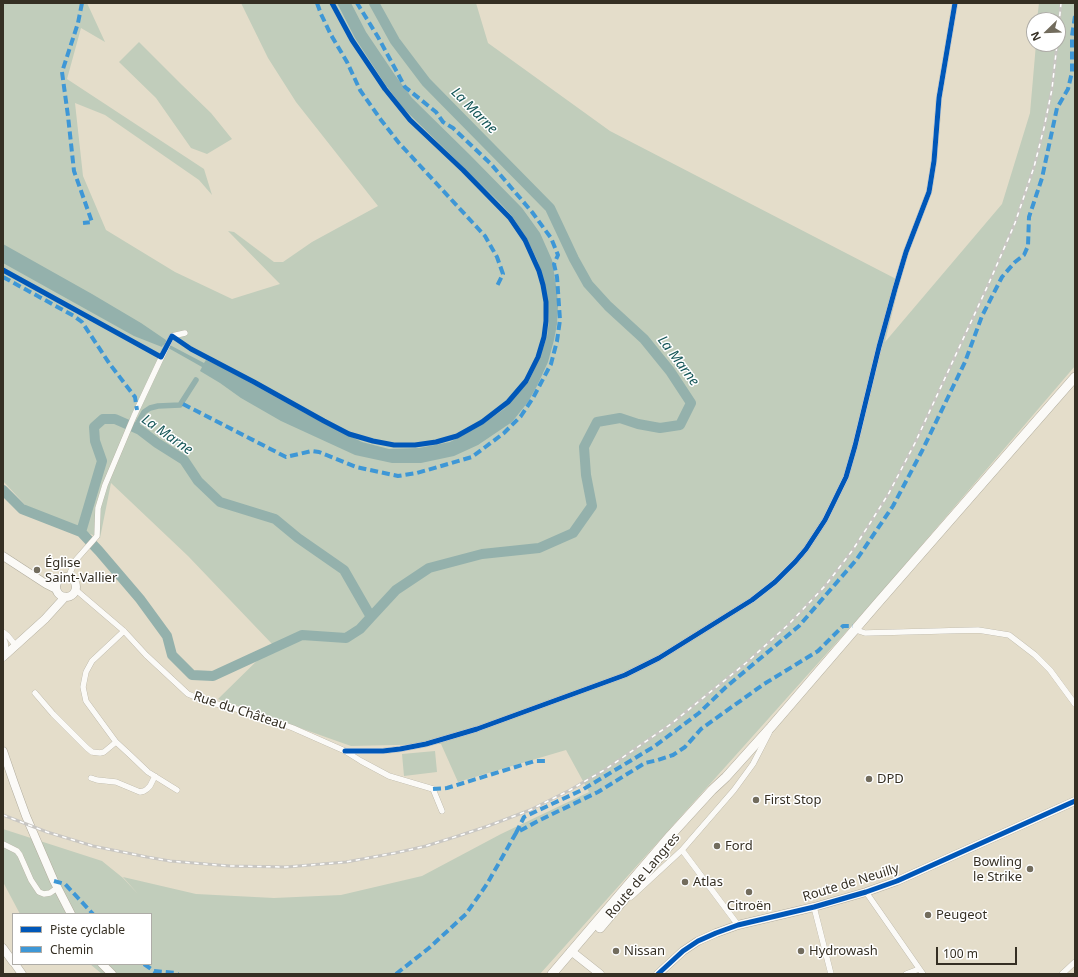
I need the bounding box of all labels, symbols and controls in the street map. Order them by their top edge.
north arrow [1026,12,1066,52]
text: N [1027,29,1044,44]
water label: La Marne [447,84,501,138]
water label: La Marne [654,333,702,389]
water label: La Marne [138,411,196,459]
place label: Église Saint-Vallier [45,555,117,586]
marker: Église Saint-Vallier [32,565,42,575]
street label: Rue du Château [191,689,289,733]
place label: DPD [877,771,904,787]
marker: DPD [864,774,874,784]
place label: First Stop [764,792,821,808]
marker: First Stop [751,795,761,805]
street label: Route de Langres [603,830,683,922]
place label: Ford [725,838,753,854]
marker: Ford [712,841,722,851]
place label: Bowling le Strike [973,854,1022,885]
street label: Route de Neuilly [801,861,901,905]
marker: Bowling le Strike [1025,864,1035,874]
place label: Atlas [693,874,723,890]
marker: Atlas [680,877,690,887]
marker: Citroën [744,887,754,897]
place label: Citroën [727,898,771,914]
place label: Peugeot [936,907,987,923]
marker: Peugeot [923,910,933,920]
legend [12,913,152,965]
text: Piste cyclable [50,921,125,938]
scale bar [938,939,1019,965]
text: Chemin [50,941,94,958]
place label: Nissan [624,943,665,959]
place label: Hydrowash [809,943,878,959]
text: 100 m [943,945,978,962]
marker: Nissan [611,946,621,956]
marker: Hydrowash [796,946,806,956]

